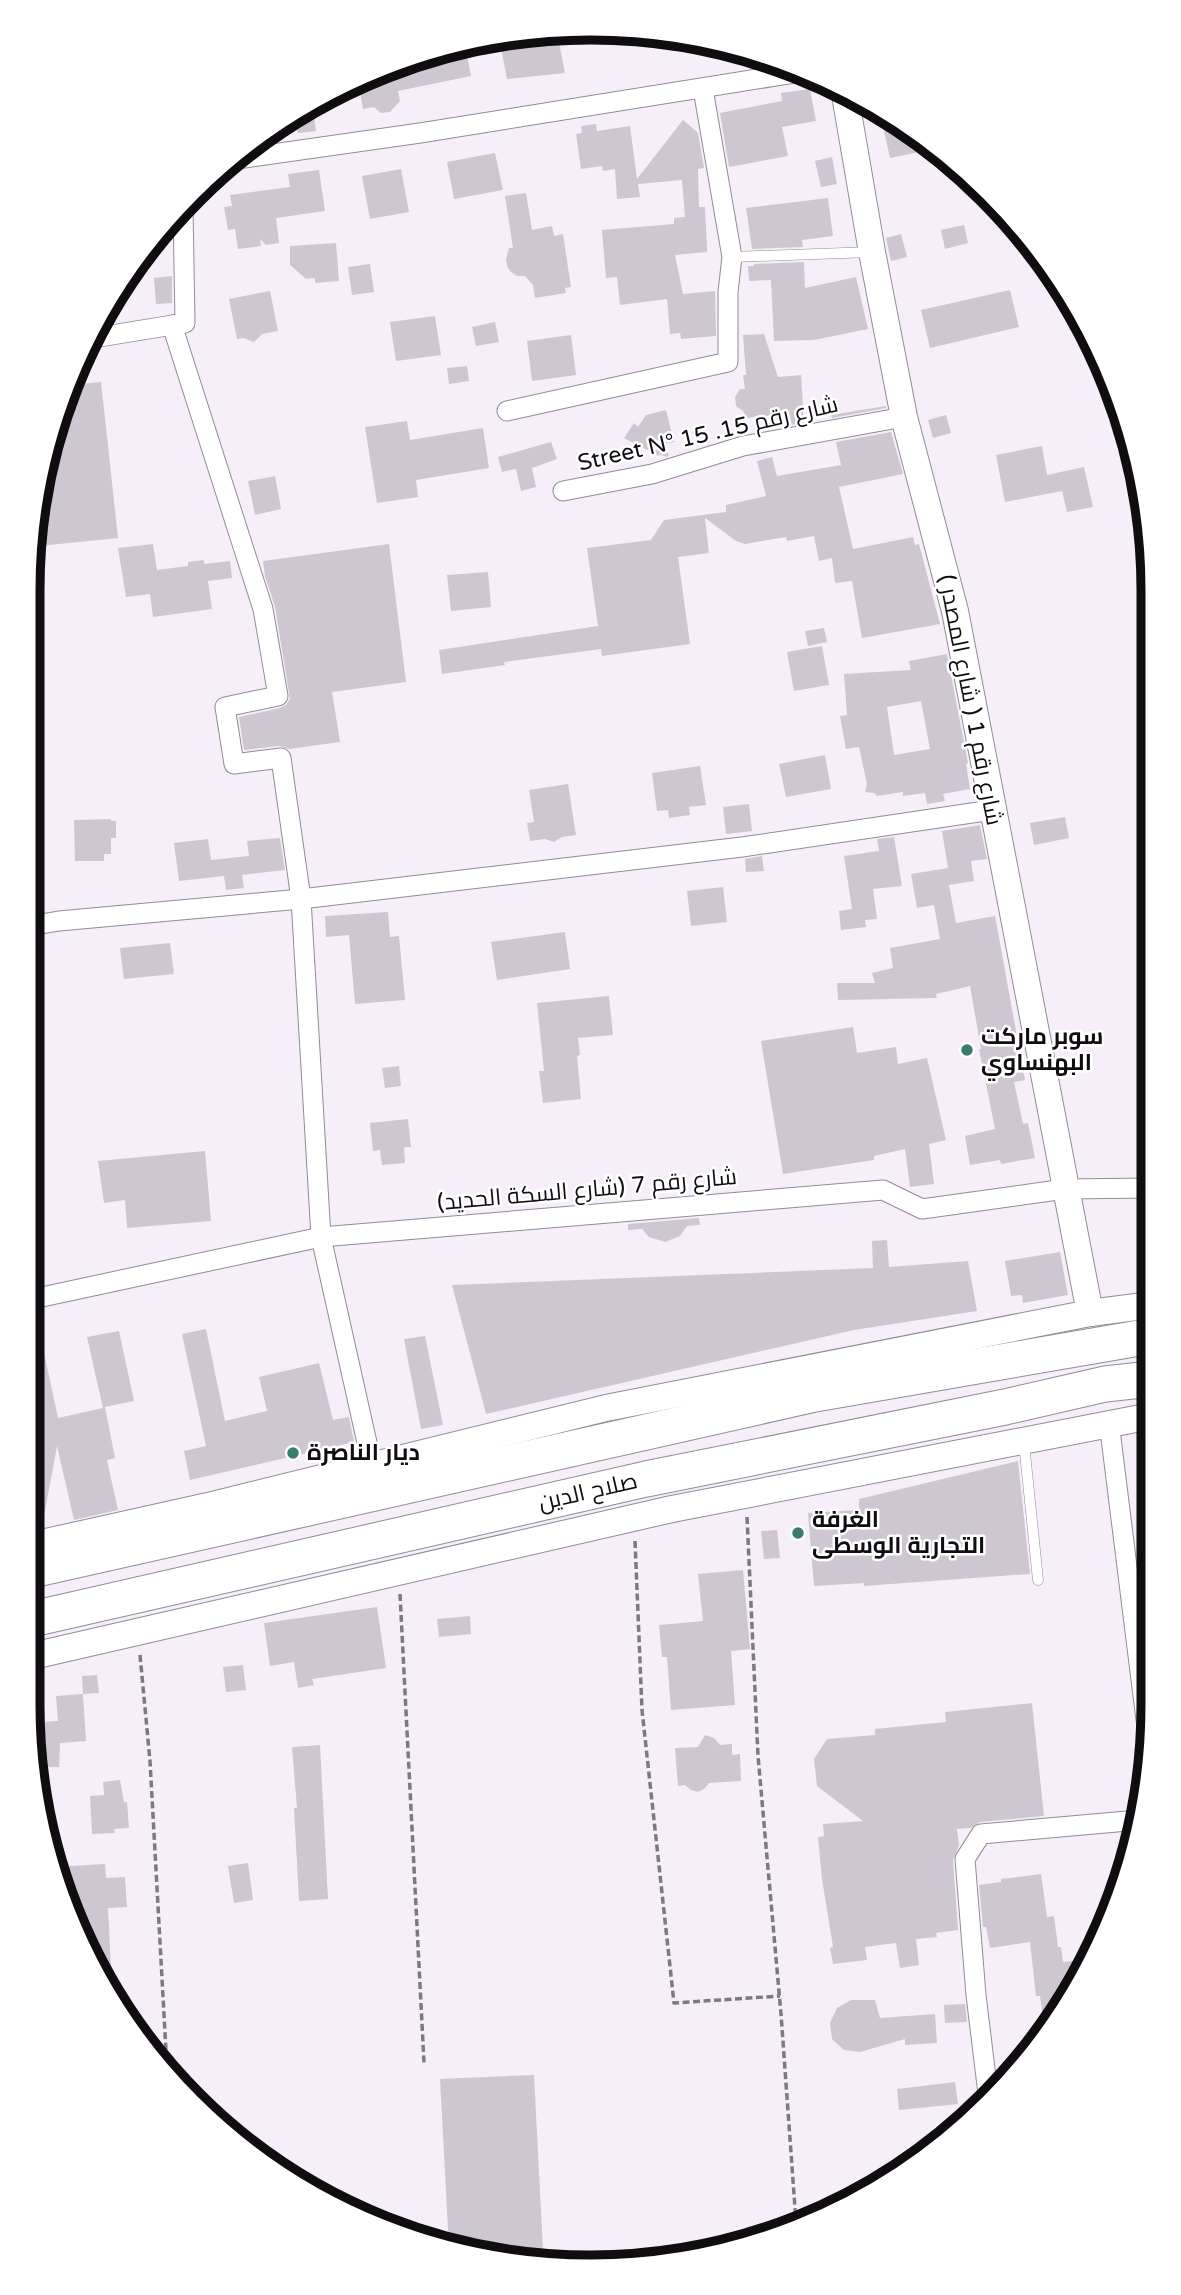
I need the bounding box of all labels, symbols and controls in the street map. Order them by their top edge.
street label: Street N° 15 .شارع رقم 15 [575,390,841,479]
street label: شارع رقم 1 ( شارع المصدر ) [931,572,1008,828]
place label: سوبر ماركت البهنساوي [981,1023,1103,1081]
marker: سوبر ماركت البهنساوي [959,1042,975,1058]
street label: شارع رقم 7 (شارع السكة الحديد) [436,1163,738,1218]
place label: ديار الناصرة [307,1439,420,1467]
marker: ديار الناصرة [285,1445,301,1461]
street label: صلاح الدين [536,1467,640,1518]
place label: الغرفة التجارية الوسطى [812,1506,985,1560]
marker: الغرفة التجارية الوسطى [790,1525,806,1541]

